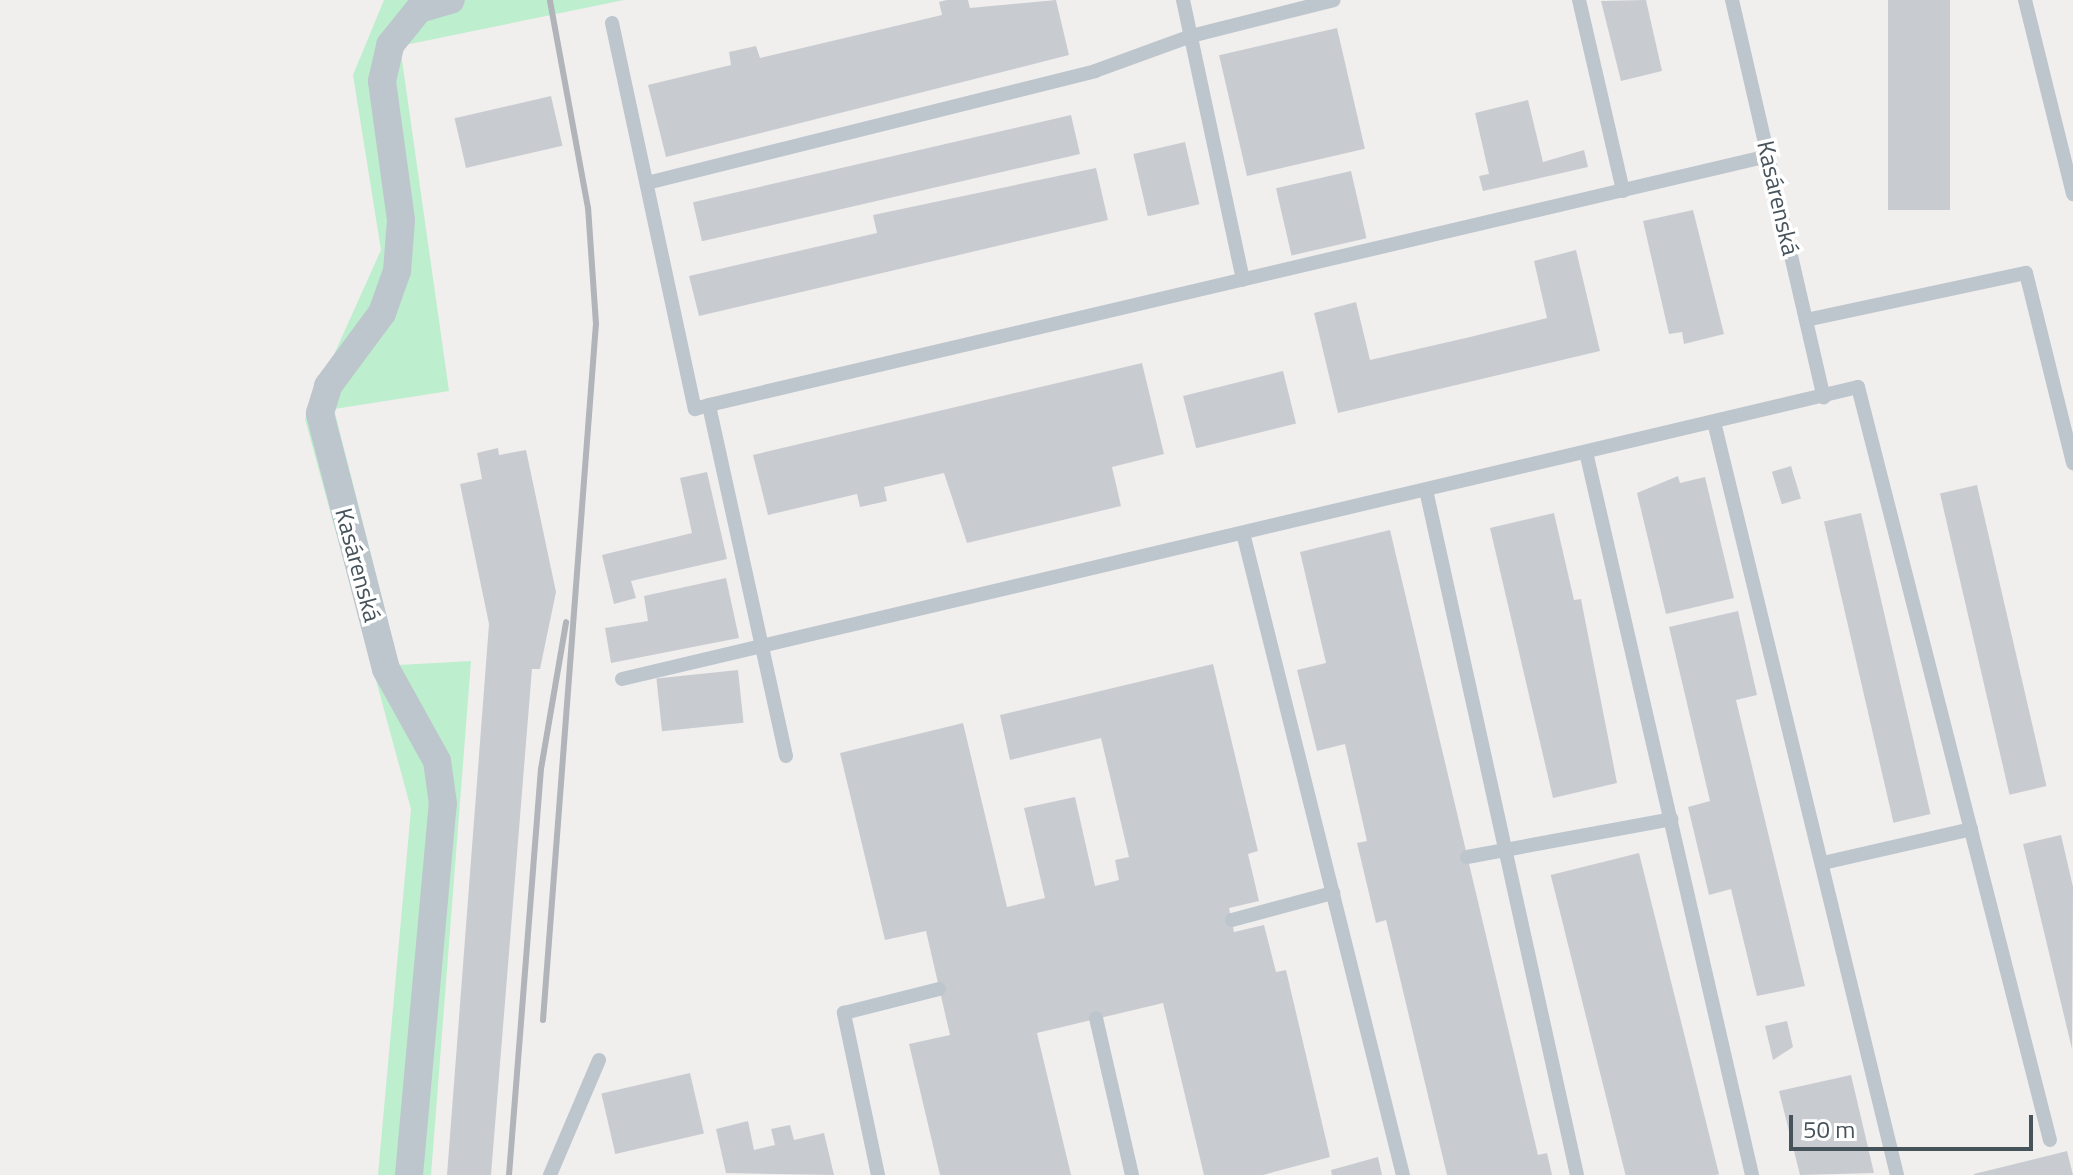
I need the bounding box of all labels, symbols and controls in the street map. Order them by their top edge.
street label: Kasárenská [1751,138,1805,258]
street label: Kasárenská [329,505,387,625]
scale bar [1793,1099,2037,1149]
text: 50 m [1803,1111,1855,1147]

